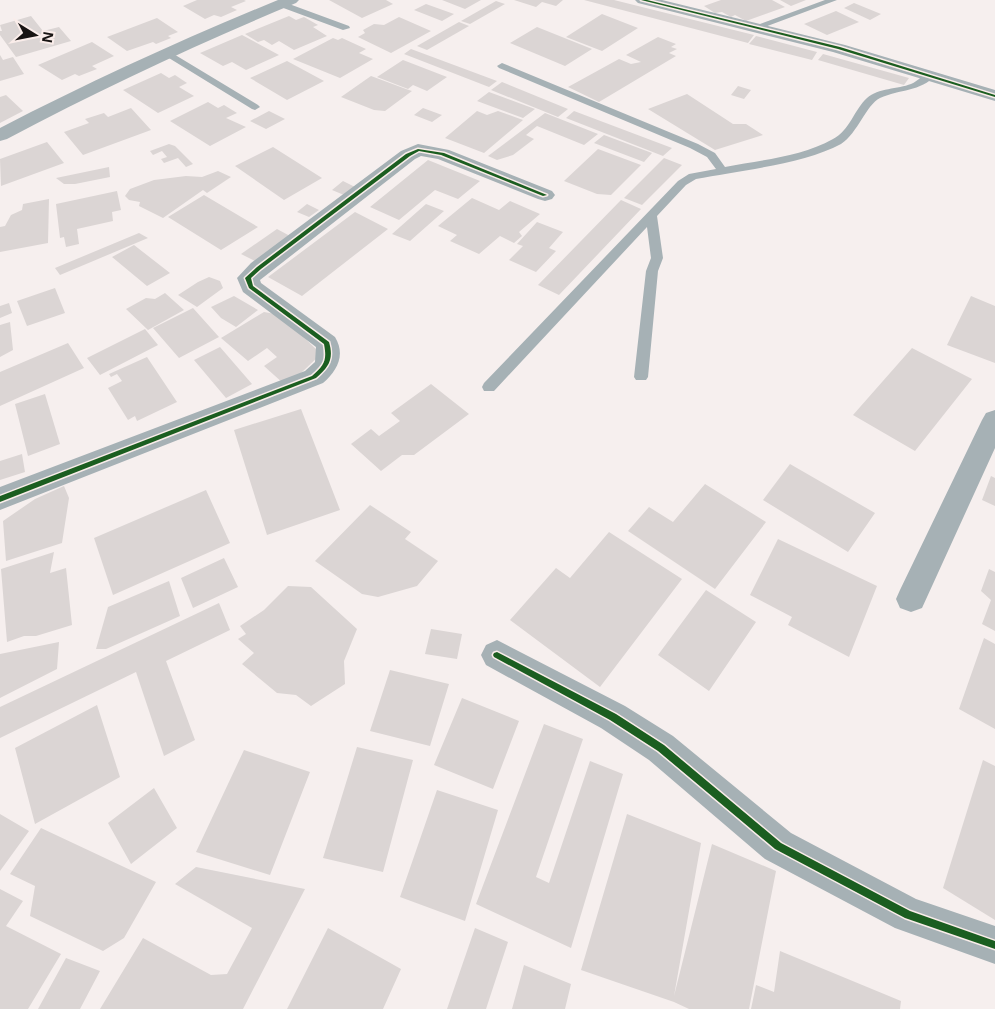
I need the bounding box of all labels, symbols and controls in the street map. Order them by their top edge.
north arrow [10,10,60,60]
text: N [38,30,59,45]

